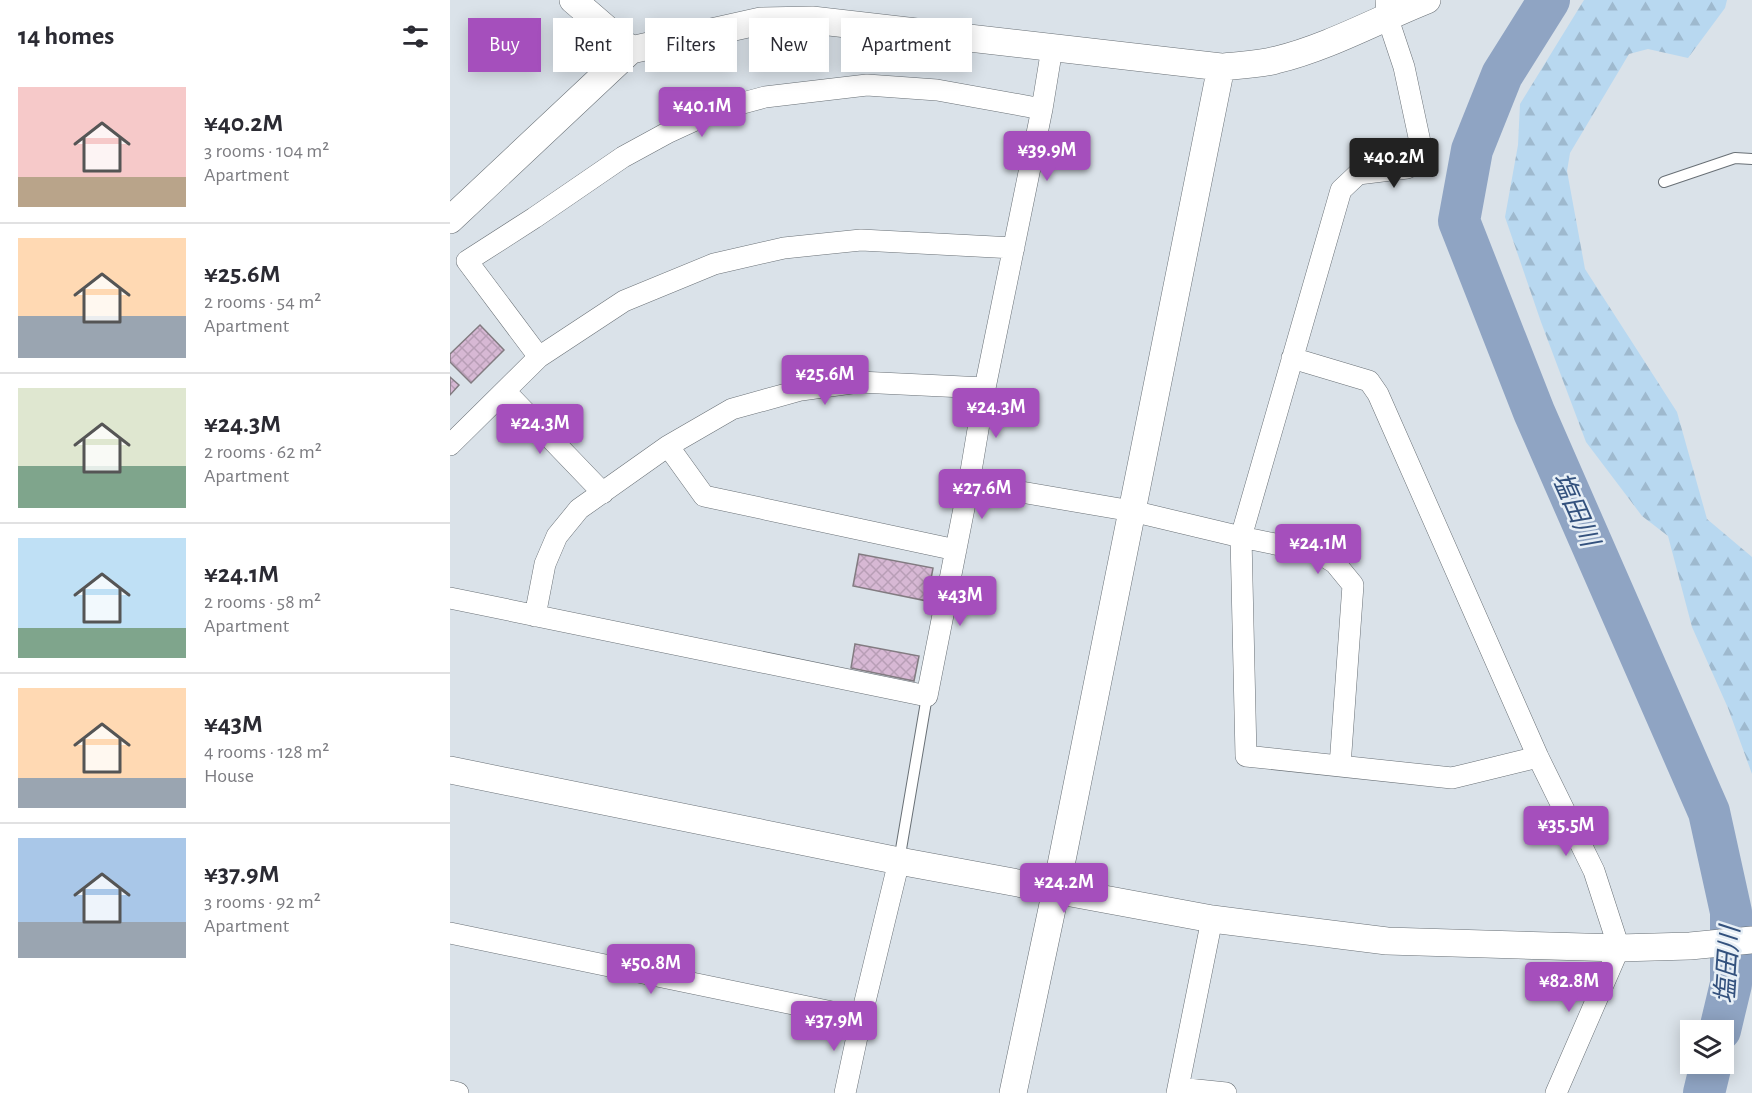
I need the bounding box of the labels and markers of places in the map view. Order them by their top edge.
pin: ¥40.1M [653,87,751,138]
pin: ¥39.9M [998,131,1096,182]
pin: ¥40.2M [1345,138,1443,189]
pin: ¥25.6M [776,355,874,406]
pin: ¥24.3M [947,388,1045,439]
pin: ¥24.3M [491,404,589,455]
pin: ¥27.6M [933,469,1031,520]
pin: ¥24.1M [1269,524,1367,575]
pin: ¥43M [924,576,996,627]
pin: ¥35.5M [1517,806,1615,857]
pin: ¥24.2M [1015,863,1113,914]
pin: ¥50.8M [602,944,700,995]
pin: ¥82.8M [1520,962,1618,1013]
pin: ¥37.9M [785,1001,883,1052]

